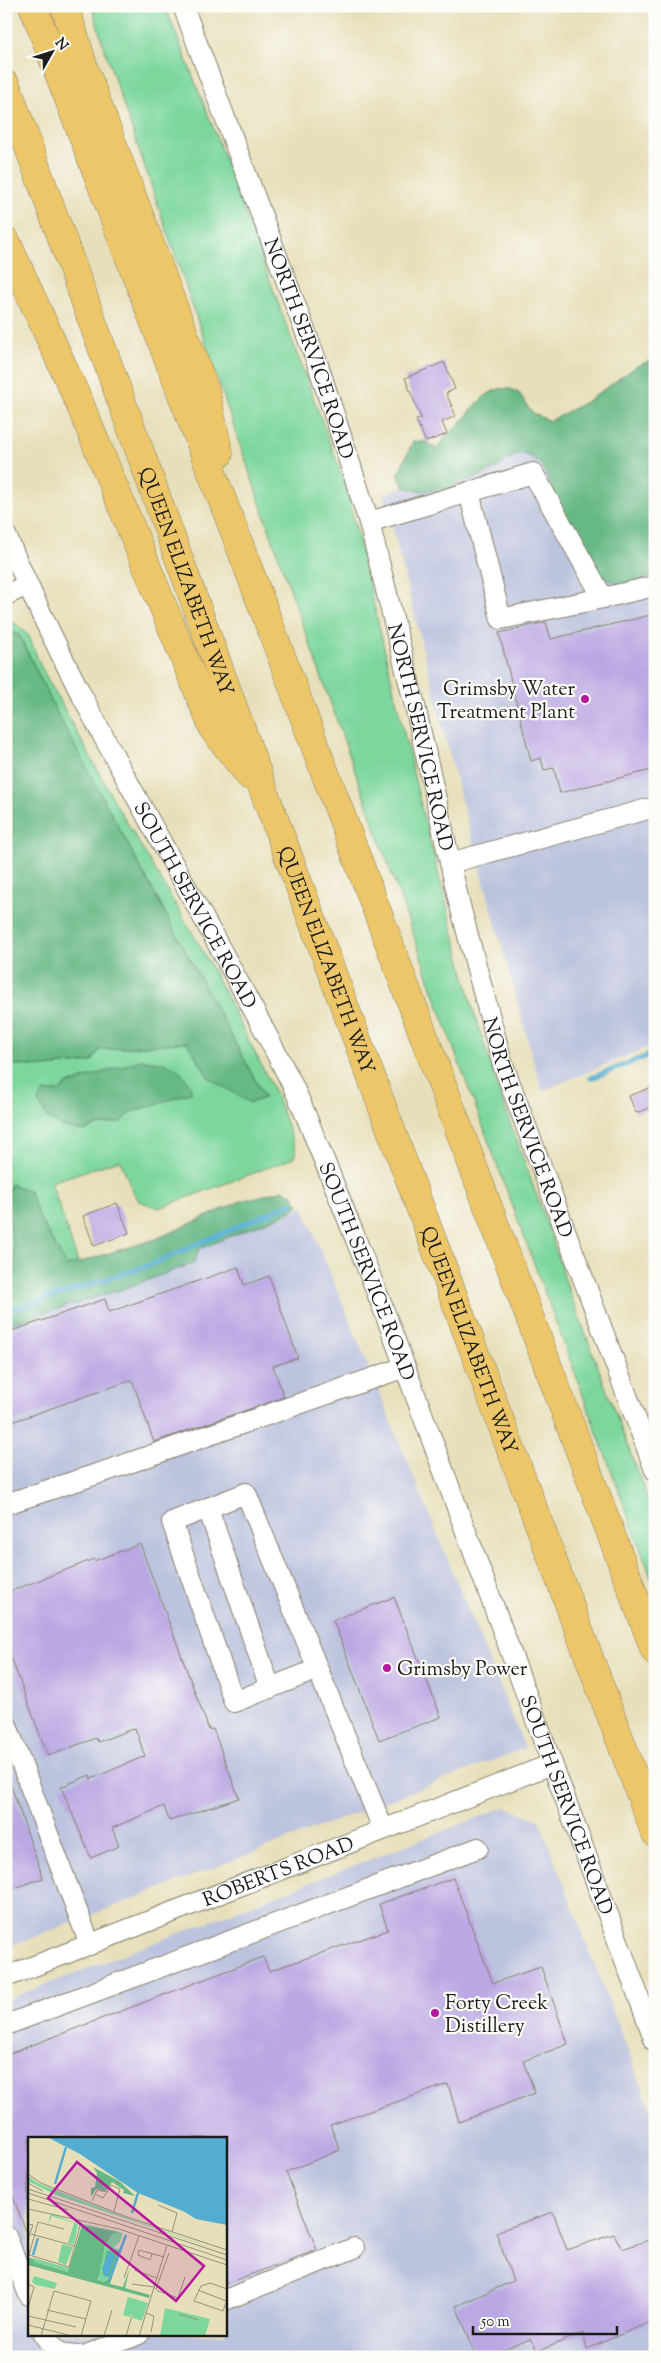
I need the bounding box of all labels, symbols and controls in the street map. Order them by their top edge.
north arrow [28,28,78,78]
text: N [49,34,72,56]
street label: NORTH SERVICE ROAD [255,234,360,463]
street label: QUEEN ELIZABETH WAY [130,463,240,700]
street label: NORTH SERVICE ROAD [378,621,459,854]
place label: Grimsby Water Treatment Plant [437,676,575,728]
marker: Grimsby Water Treatment Plant [579,693,591,705]
street label: SOUTH SERVICE ROAD [125,797,262,1015]
street label: QUEEN ELIZABETH WAY [269,843,381,1079]
street label: NORTH SERVICE ROAD [474,1014,579,1243]
street label: SOUTH SERVICE ROAD [309,1158,421,1385]
street label: QUEEN ELIZABETH WAY [412,1223,524,1459]
place label: Grimsby Power [397,1656,528,1685]
marker: Grimsby Power [381,1662,393,1674]
street label: SOUTH SERVICE ROAD [511,1692,619,1920]
street label: ROBERTS ROAD [199,1831,359,1916]
place label: Forty Creek Distillery [445,1990,548,2042]
marker: Forty Creek Distillery [429,2007,441,2019]
inset map [28,2137,226,2336]
scale bar [473,2303,617,2335]
text: 50 m [480,2312,510,2333]

